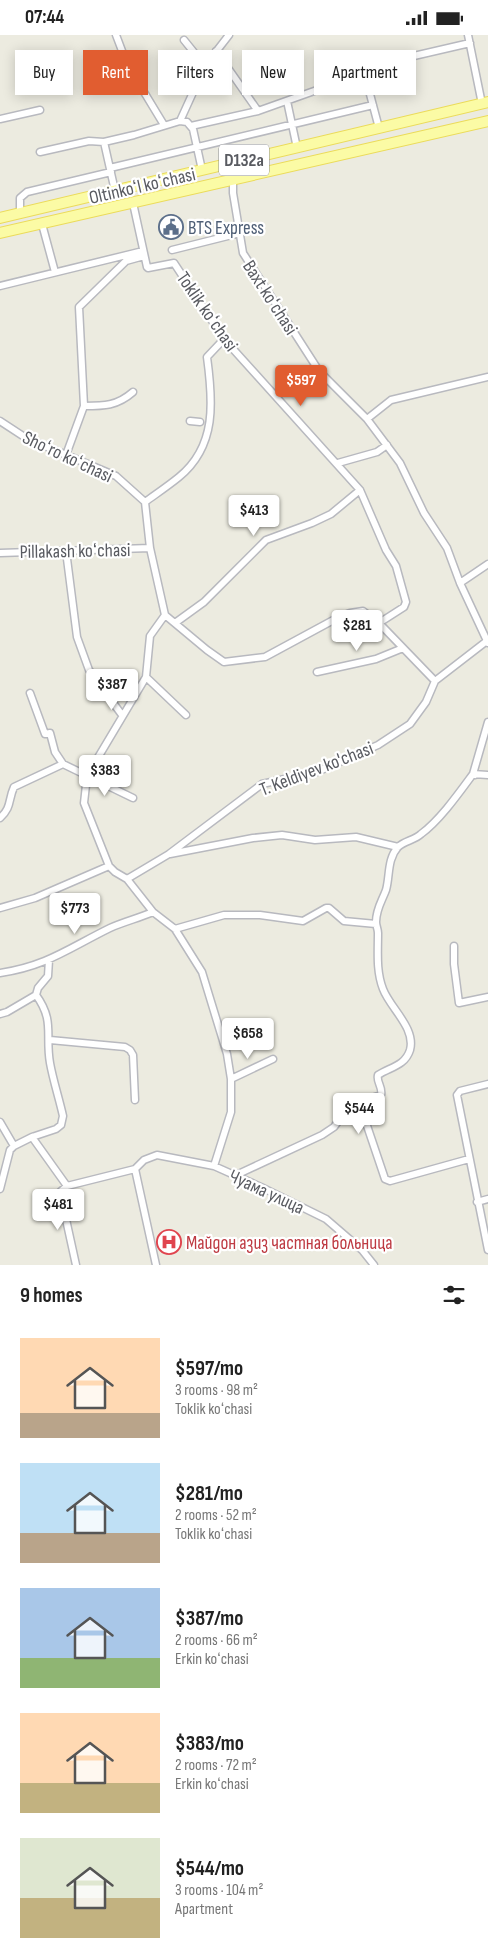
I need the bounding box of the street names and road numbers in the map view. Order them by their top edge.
road number: D132a [219,145,269,175]
street label: Oltinkoʻl koʻchasi [87,163,198,210]
street label: Baxt koʻchasi [237,256,302,339]
street label: Toklik koʻchasi [171,268,243,356]
street label: Shoʻro koʻchasi [19,426,116,488]
street label: Pillakash koʻchasi [19,539,131,564]
street label: T. Keldiyev ko'chasi [256,737,377,802]
street label: Чуама улица [225,1165,308,1220]

